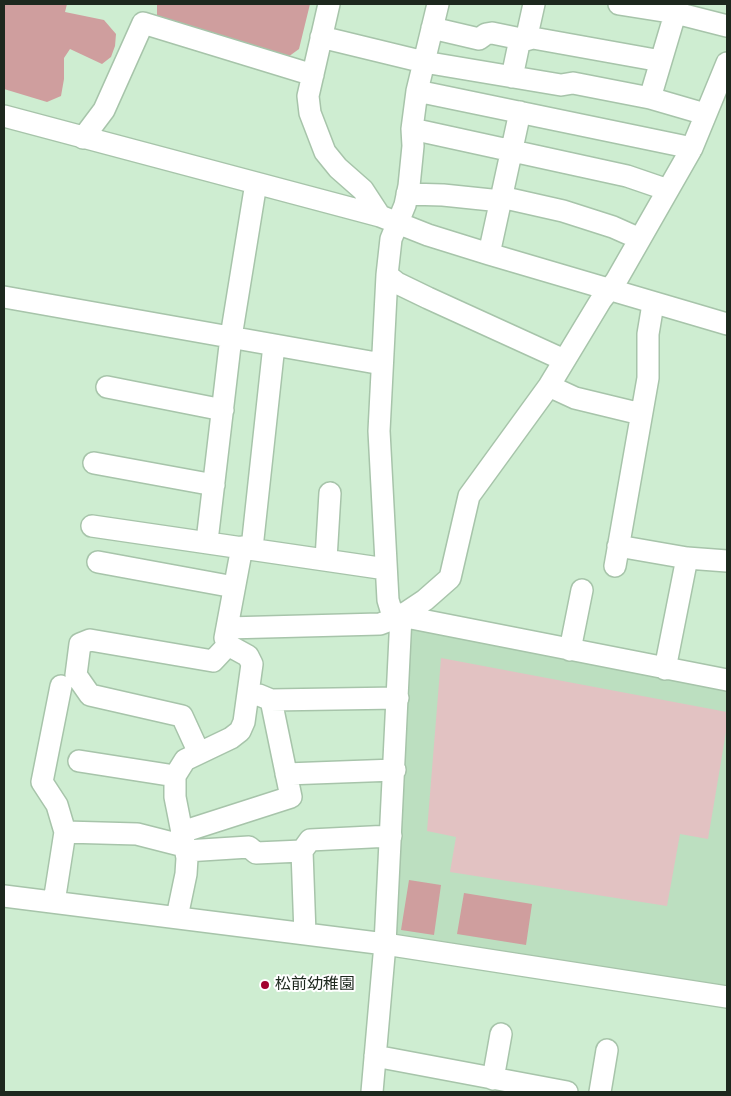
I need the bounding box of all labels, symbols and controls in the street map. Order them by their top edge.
place label: 松前幼稚園 [275,975,355,995]
marker: 松前幼稚園 [259,979,271,991]

